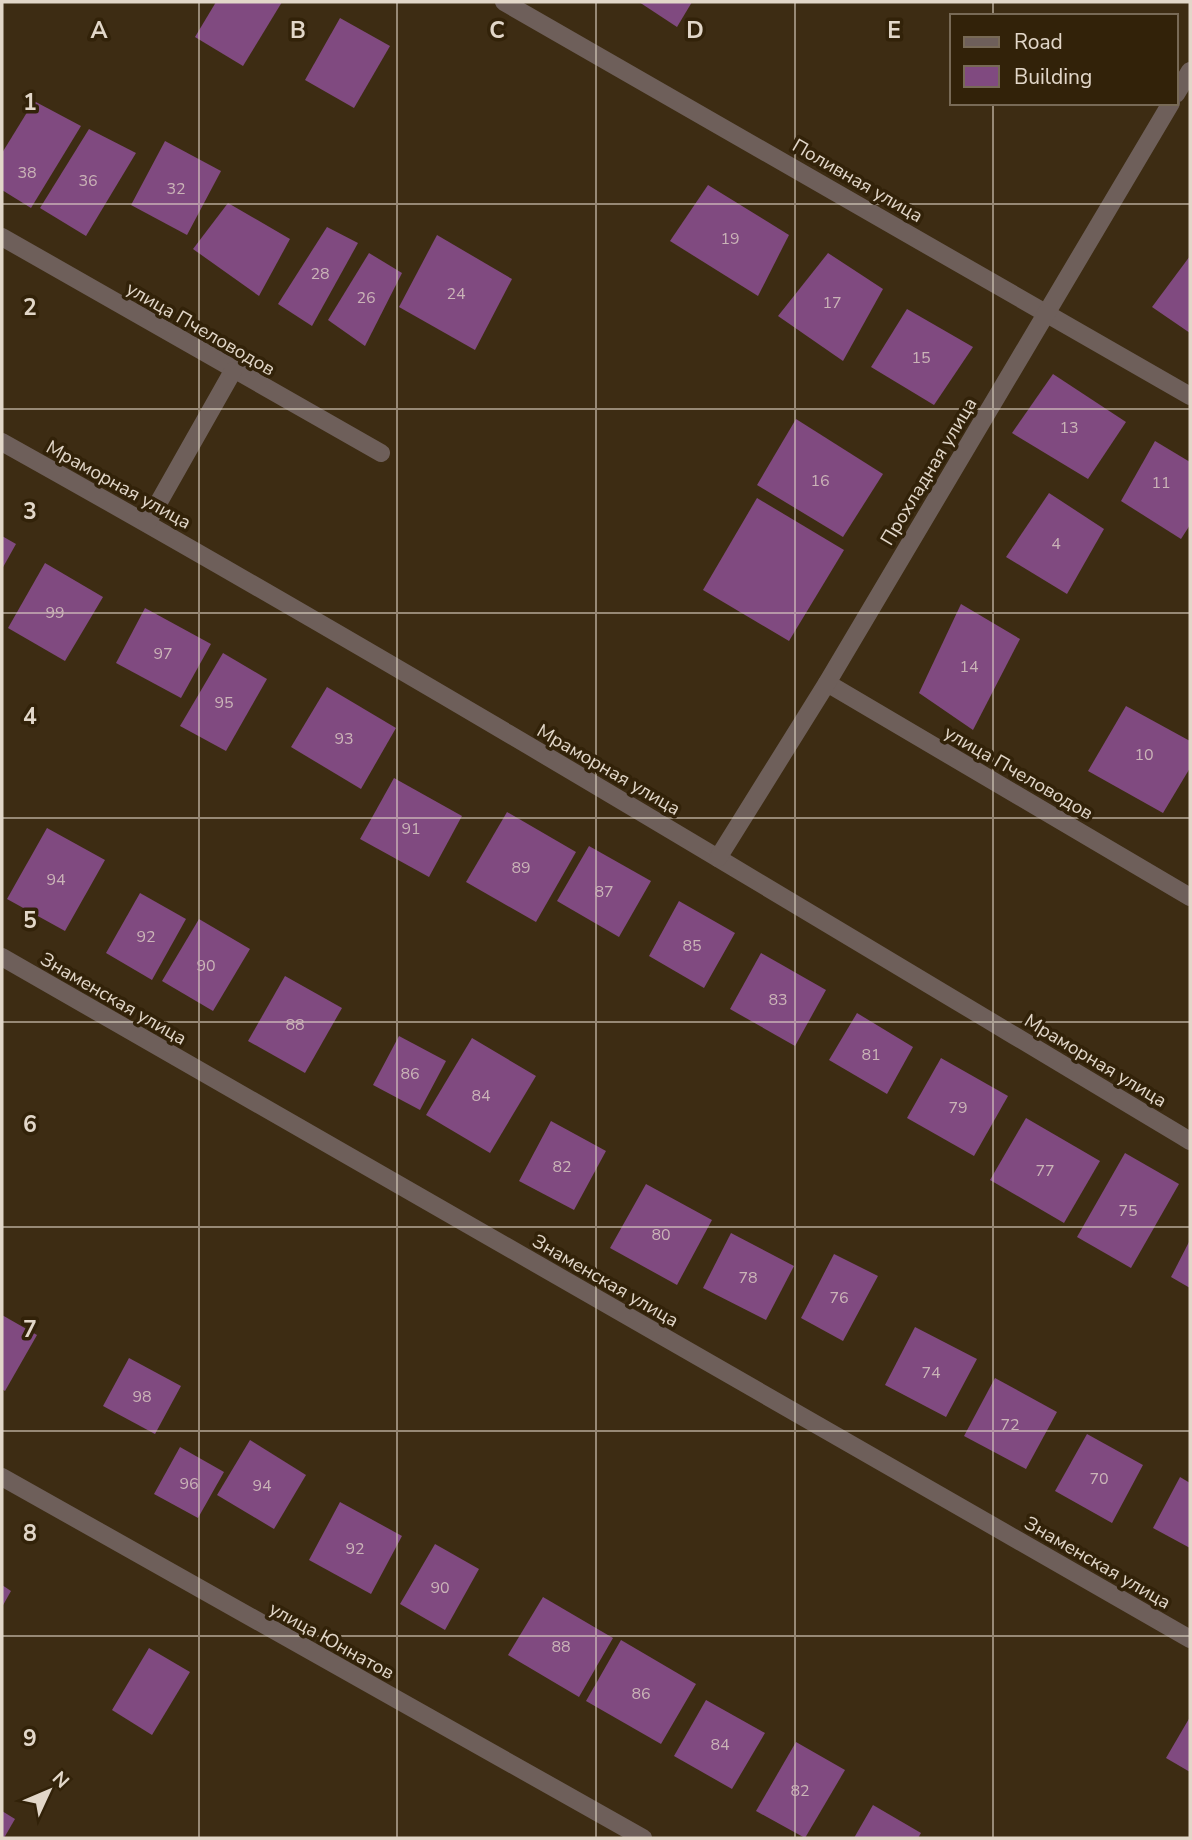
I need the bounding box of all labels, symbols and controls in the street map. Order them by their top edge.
legend [950,14,1178,105]
text: A [90,15,108,46]
text: B [290,15,306,46]
text: C [489,15,505,46]
text: D [686,15,704,46]
text: E [887,15,901,46]
text: Road [1014,28,1063,56]
text: Building [1014,63,1092,91]
text: 1 [23,87,37,118]
street label: Поливная улица [787,133,928,229]
house number: 38 [17,162,37,184]
house number: 36 [78,170,98,192]
house number: 32 [166,178,186,200]
house number: 19 [720,228,740,250]
house number: 28 [310,263,330,285]
street label: улица Пчеловодов [121,276,280,382]
house number: 24 [446,283,466,305]
house number: 26 [356,287,376,309]
text: 2 [23,292,37,323]
house number: 17 [822,292,842,314]
house number: 15 [911,347,931,369]
street label: Прохладная улица [874,393,983,550]
house number: 13 [1059,417,1079,439]
street label: Мраморная улица [41,434,196,535]
house number: 16 [810,470,830,492]
house number: 11 [1151,472,1171,494]
text: 3 [23,496,37,527]
house number: 4 [1051,533,1061,555]
house number: 99 [45,602,65,624]
house number: 97 [153,643,173,665]
house number: 14 [959,656,979,678]
house number: 95 [214,692,234,714]
text: 4 [23,701,37,732]
street label: Мраморная улица [532,718,685,822]
street label: улица Пчеловодов [939,720,1098,826]
house number: 93 [334,728,354,750]
house number: 10 [1134,744,1154,766]
house number: 91 [401,818,421,840]
house number: 89 [511,857,531,879]
house number: 94 [46,869,66,891]
house number: 87 [594,881,614,903]
text: 5 [23,905,37,936]
house number: 92 [136,926,156,948]
house number: 85 [682,935,702,957]
street label: Знаменская улица [36,946,191,1051]
house number: 90 [196,955,216,977]
house number: 83 [768,989,788,1011]
street label: Мраморная улица [1019,1008,1172,1114]
house number: 88 [285,1014,305,1036]
house number: 81 [861,1044,881,1066]
house number: 86 [400,1063,420,1085]
house number: 84 [471,1085,491,1107]
house number: 79 [948,1097,968,1119]
text: 6 [23,1109,37,1140]
house number: 82 [552,1156,572,1178]
house number: 77 [1035,1160,1055,1182]
house number: 75 [1118,1200,1138,1222]
house number: 80 [651,1224,671,1246]
street label: Знаменская улица [528,1228,683,1333]
house number: 78 [738,1267,758,1289]
house number: 76 [829,1287,849,1309]
text: 7 [23,1314,37,1345]
house number: 74 [921,1362,941,1384]
house number: 98 [132,1386,152,1408]
house number: 72 [1000,1414,1020,1436]
house number: 70 [1089,1468,1109,1490]
house number: 96 [179,1473,199,1495]
house number: 94 [252,1475,272,1497]
street label: Знаменская улица [1020,1510,1175,1615]
text: 8 [23,1518,37,1549]
house number: 92 [345,1538,365,1560]
house number: 90 [430,1577,450,1599]
street label: улица Юннатов [264,1596,399,1686]
house number: 88 [551,1636,571,1658]
house number: 86 [631,1683,651,1705]
text: 9 [23,1723,37,1754]
house number: 84 [710,1734,730,1756]
north arrow [14,1756,84,1826]
text: N [46,1766,75,1794]
house number: 82 [790,1780,810,1802]

